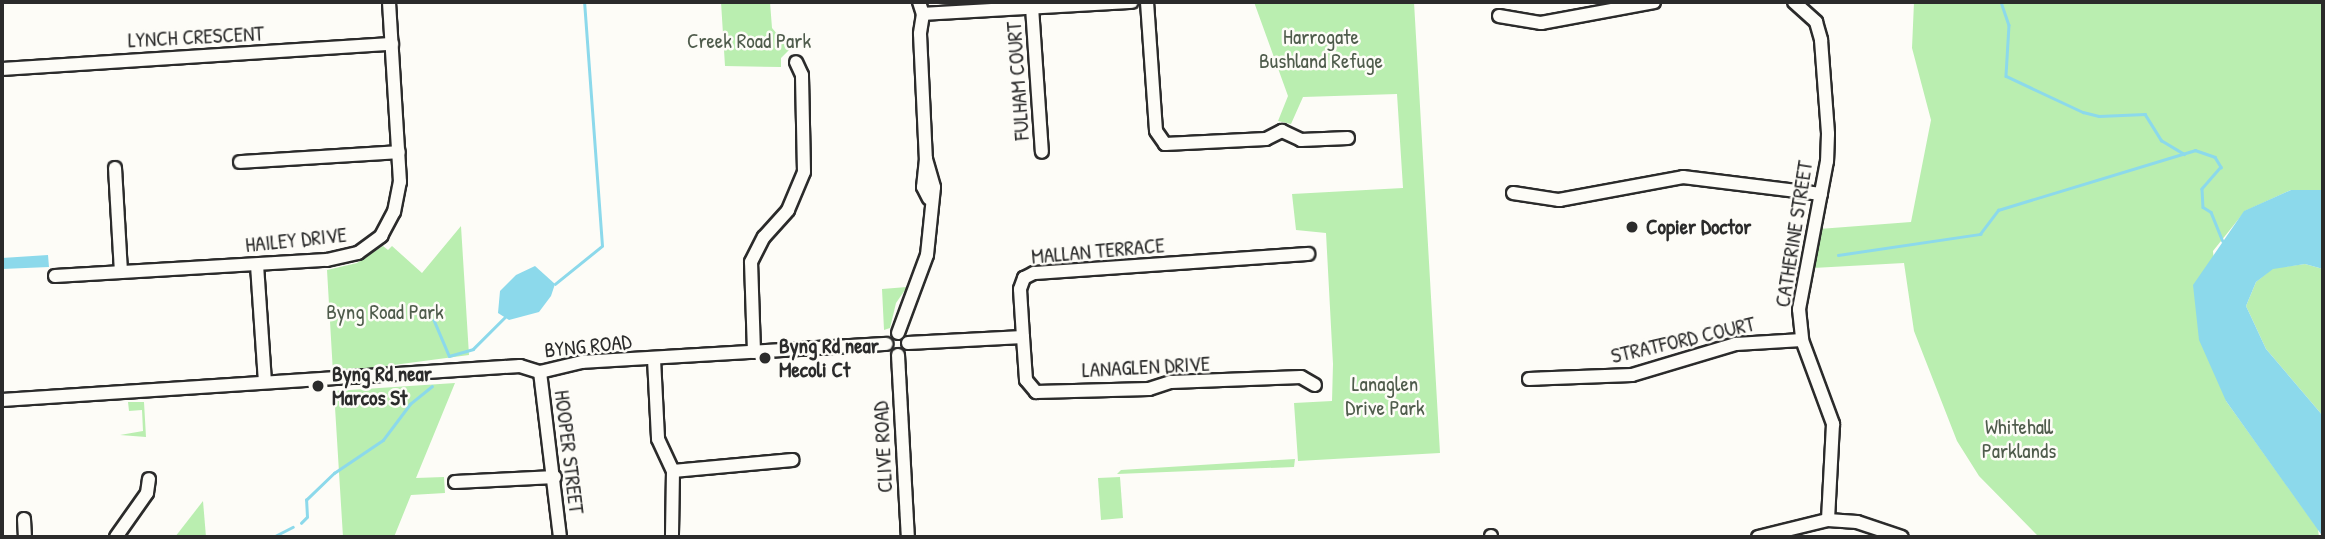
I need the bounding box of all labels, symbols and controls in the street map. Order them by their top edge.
street label: LYNCH CRESCENT [127,21,265,53]
street label: FULHAM COURT [1001,21,1035,141]
park label: Harrogate Bushland Refuge [1259,24,1383,74]
park label: Creek Road Park [687,28,811,54]
street label: CATHERINE STREET [1770,159,1818,309]
place label: Copier Doctor [1646,214,1751,240]
marker: Copier Doctor [1624,219,1640,235]
street label: HAILEY DRIVE [244,222,348,258]
street label: MALLAN TERRACE [1030,233,1166,269]
park label: Byng Road Park [326,299,444,325]
street label: STRATFORD COURT [1609,311,1757,369]
street label: BYNG ROAD [543,329,633,363]
place label: Byng Rd near Mecoli Ct [779,333,879,383]
marker: Byng Rd near Mecoli Ct [757,350,773,366]
street label: LANAGLEN DRIVE [1081,351,1211,383]
place label: Byng Rd near Marcos St [332,361,432,411]
park label: Lanaglen Drive Park [1345,371,1425,421]
marker: Byng Rd near Marcos St [310,378,326,394]
street label: HOOPER STREET [549,389,589,515]
street label: CLIVE ROAD [868,401,898,493]
park label: Whitehall Parklands [1982,414,2056,464]

